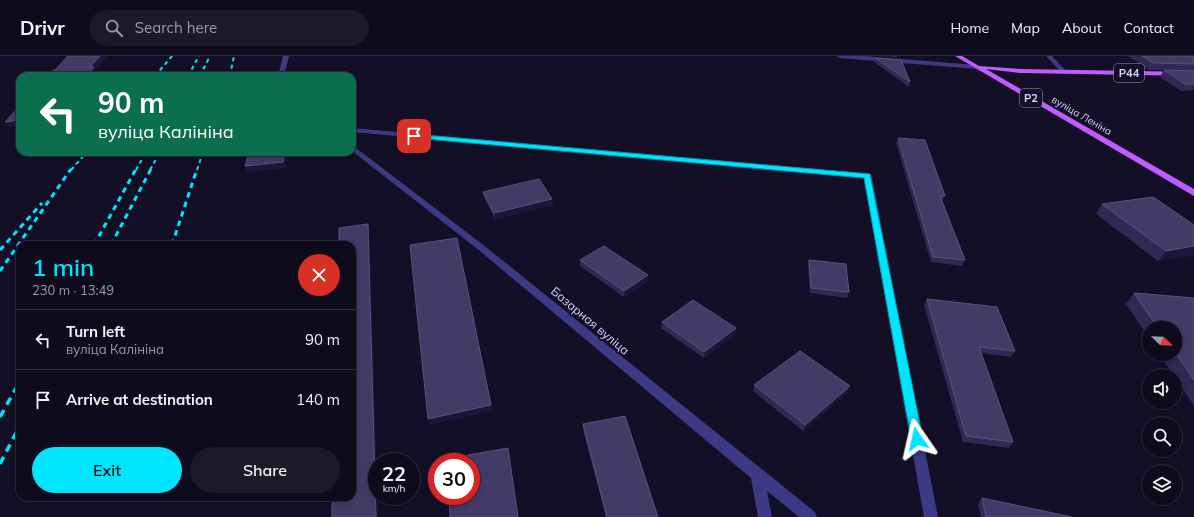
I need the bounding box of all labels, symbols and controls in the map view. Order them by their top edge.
search box [89,10,369,46]
text: Drivr [20,16,65,40]
icon: search [103,17,125,39]
text: Search here [135,18,217,37]
text: Home [950,19,989,37]
text: Map [1011,19,1040,37]
text: About [1062,19,1102,37]
text: Contact [1124,19,1174,37]
road number: Р44 [1114,64,1144,82]
text: 90 m [98,85,164,120]
icon: left [32,88,84,140]
road number: Р2 [1020,89,1042,107]
street label: вуліца Леніна [1049,93,1114,138]
pin [397,119,431,153]
text: вуліца Калініна [98,120,234,143]
icon: arrive [403,125,425,147]
text: 1 min [32,252,94,282]
button: close [298,254,340,296]
text: 230 m · 13:49 [32,282,114,298]
street label: Базарная вуліца [548,283,633,358]
north arrow [1142,321,1182,361]
map controls [1142,321,1182,505]
text: Turn left [66,322,125,341]
icon: left [32,329,54,351]
text: 90 m [305,330,340,349]
text: вуліца Калініна [66,341,164,357]
button: sound [1142,369,1182,409]
icon: arrive [32,389,54,411]
text: Arrive at destination [66,390,213,409]
text: 140 m [296,390,340,409]
button: search [1142,417,1182,457]
position arrow [896,418,938,460]
button: Exit [32,447,182,493]
button: Share [190,447,340,493]
speed limit sign: 30 [428,453,480,505]
text: 22 [382,461,406,486]
button: layers [1142,465,1182,505]
text: km/h [383,482,405,495]

